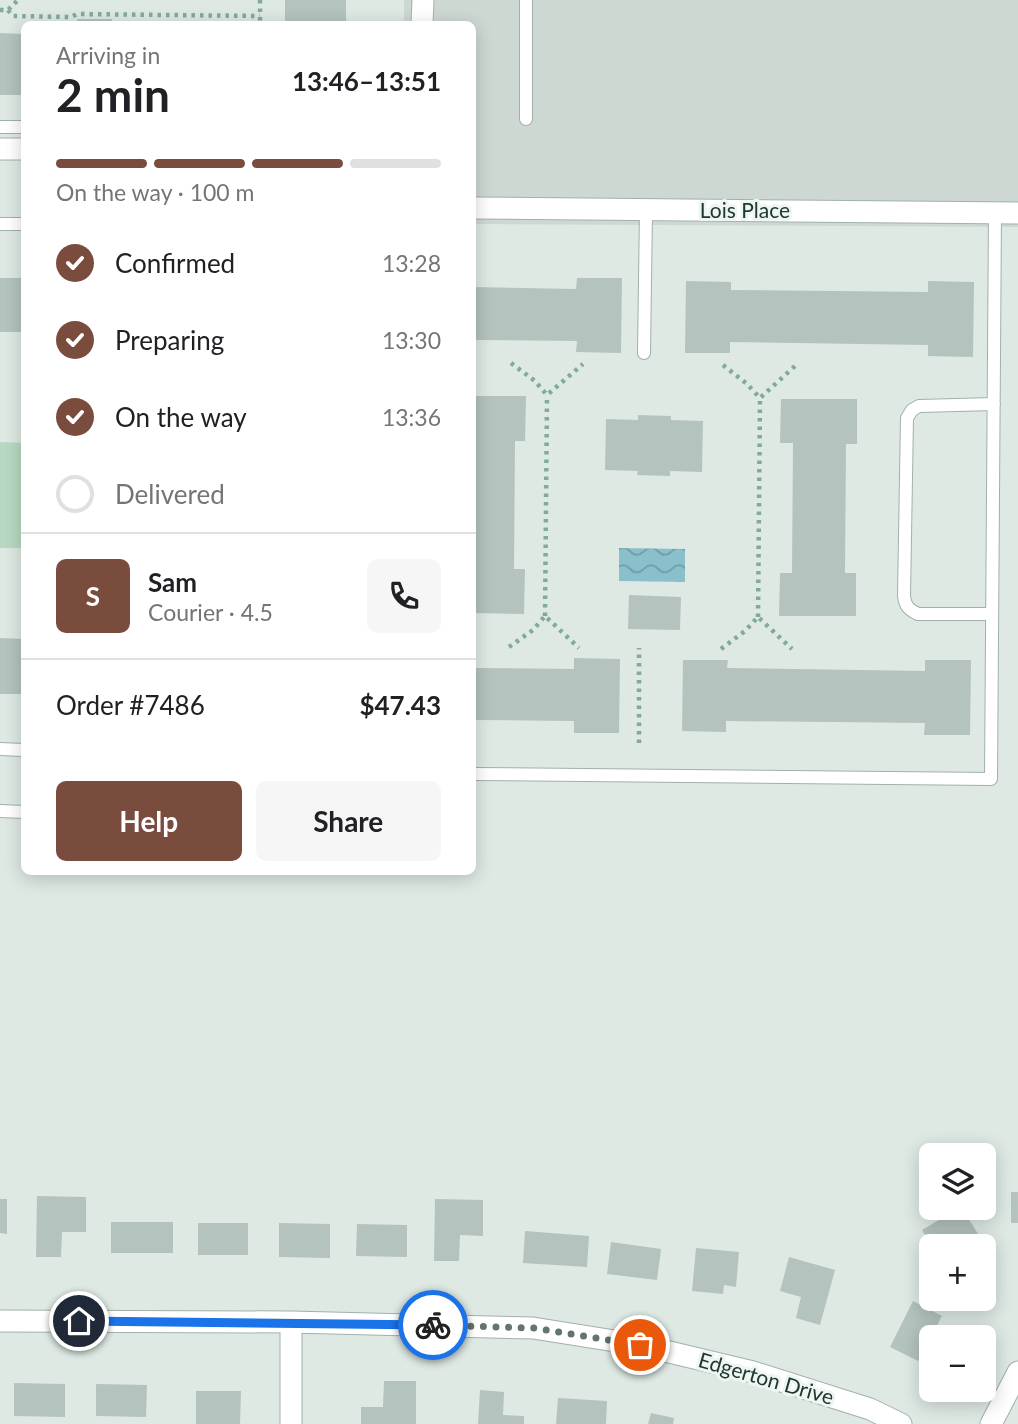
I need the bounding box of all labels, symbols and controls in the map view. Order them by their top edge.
text: Arriving in [56,41,160,69]
text: 13:46–13:51 [292,65,441,97]
text: 2 min [56,67,170,122]
text: On the way · 100 m [56,178,255,206]
street label: Lois Place [700,197,790,222]
icon: check [56,244,94,282]
text: Confirmed [115,247,235,279]
text: 13:28 [382,249,441,277]
icon: check [56,321,94,359]
text: Preparing [115,324,224,356]
text: 13:30 [382,326,441,354]
icon: check [56,398,94,436]
text: On the way [115,401,247,433]
text: 13:36 [382,403,441,431]
text: Delivered [115,478,225,510]
button: phone [367,559,441,633]
text: Sam [148,566,197,598]
text: S [86,580,100,612]
text: Courier · 4.5 [148,598,273,626]
text: Order #7486 [56,689,205,721]
text: $47.43 [359,689,441,721]
button: Help [56,781,242,861]
button: Share [256,781,441,861]
map controls [919,1143,996,1402]
button: layers [919,1143,996,1220]
button: + [919,1234,996,1311]
courier [398,1290,468,1360]
pin [49,1291,109,1351]
icon: home [60,1302,98,1340]
icon: bike [414,1306,452,1344]
pin [610,1315,670,1375]
button: − [919,1325,996,1402]
icon: bag [621,1326,659,1364]
street label: Edgerton Drive [696,1346,837,1409]

